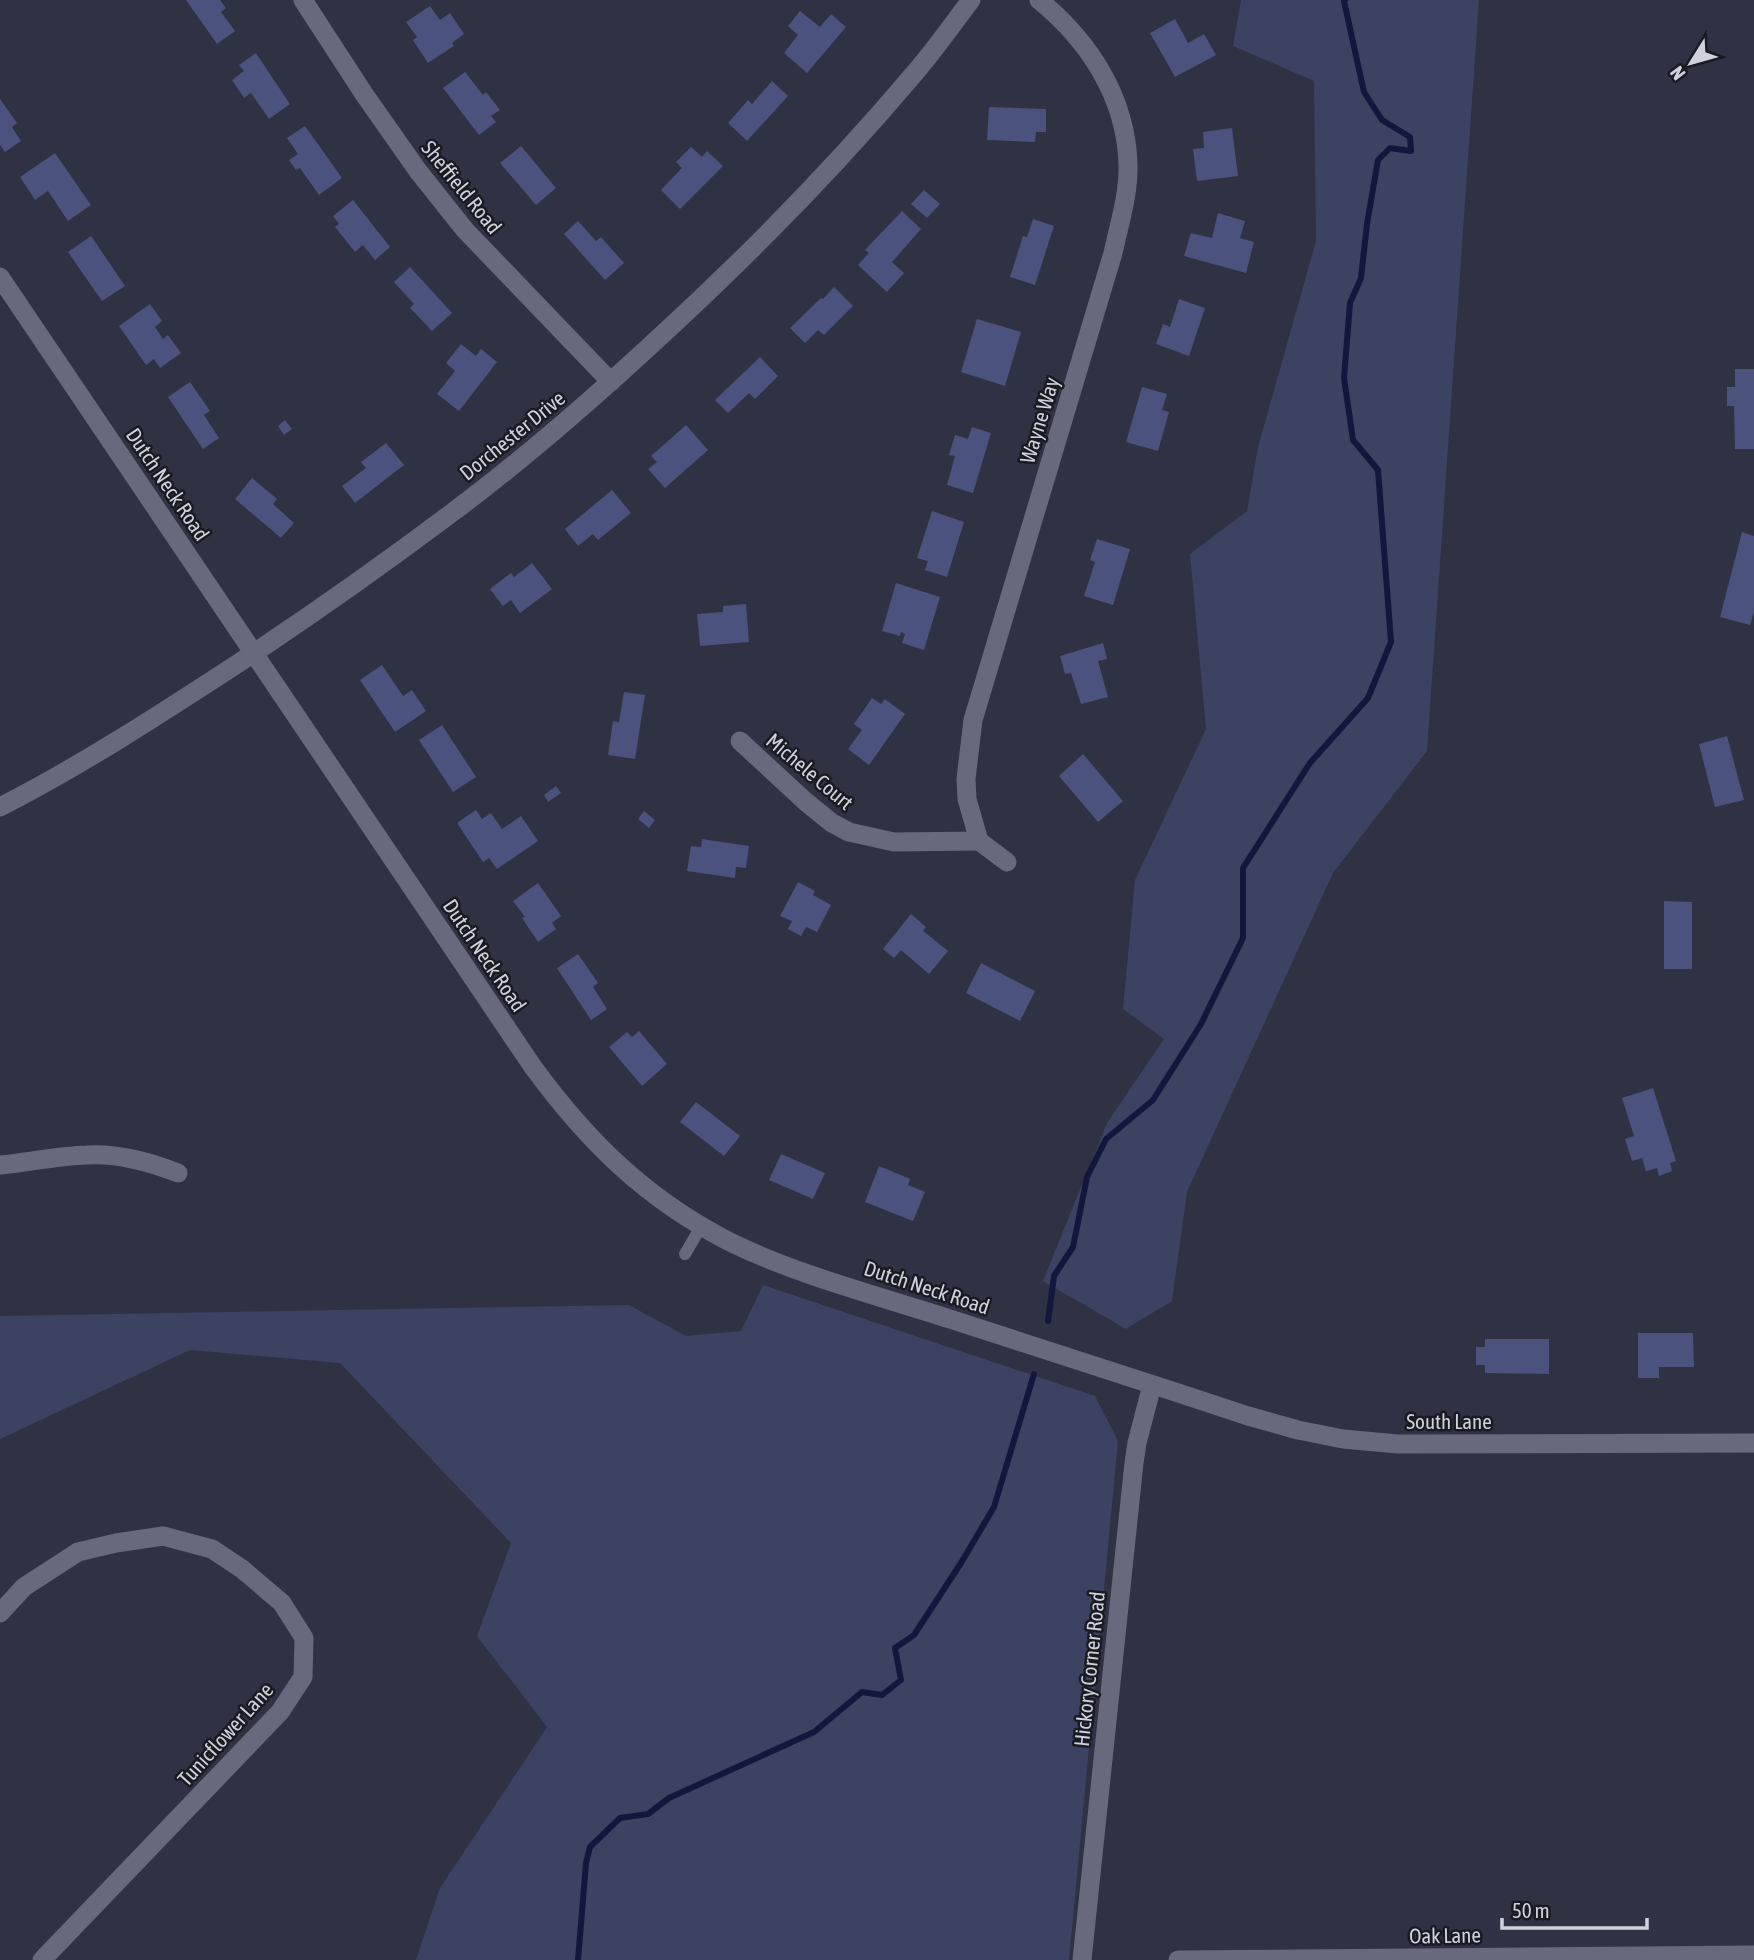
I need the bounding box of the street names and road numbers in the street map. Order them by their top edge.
street label: Sheffield Road [417,136,507,238]
street label: Wayne Way [1015,374,1064,466]
street label: Dorchester Drive [455,385,569,485]
street label: Dutch Neck Road [122,423,214,545]
street label: Michele Court [762,728,858,814]
street label: Dutch Neck Road [439,894,531,1016]
street label: Dutch Neck Road [861,1255,993,1319]
street label: South Lane [1406,1409,1492,1433]
street label: Hickory Corner Road [1069,1590,1109,1748]
street label: Tunicflower Lane [172,1677,278,1791]
street label: Oak Lane [1409,1922,1481,1948]

